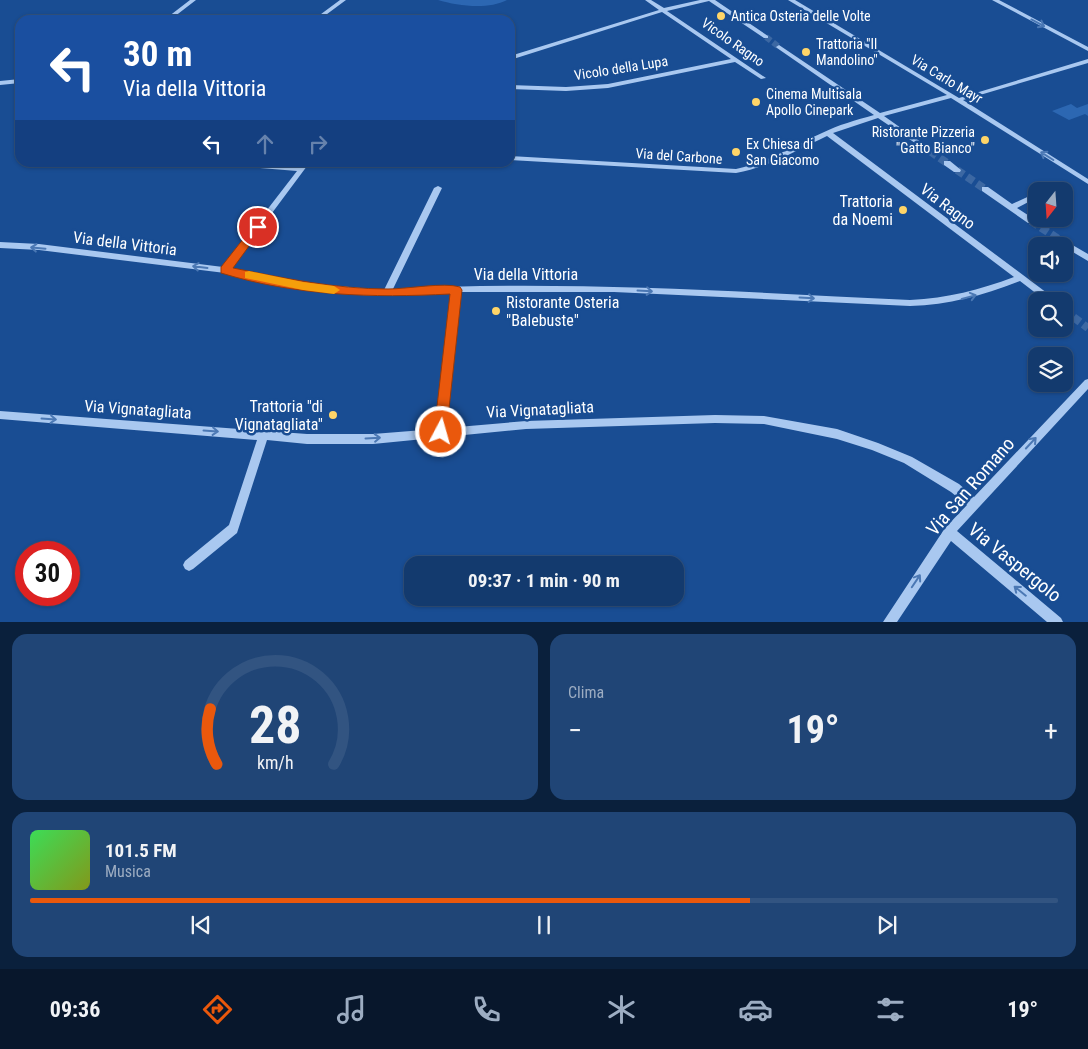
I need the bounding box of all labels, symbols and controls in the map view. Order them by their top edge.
place label: Antica Osteria delle Volte [731,8,871,24]
marker: Antica Osteria delle Volte [715,10,727,22]
street label: Vicolo Ragno [699,15,767,69]
one-way arrow [1030,19,1045,28]
text: 30 m [123,34,192,75]
icon: left [40,35,105,100]
place label: Trattoria "Il Mandolino" [816,36,878,68]
marker: Trattoria "Il Mandolino" [800,46,812,58]
street label: Via Carlo Mayr [908,51,986,107]
street label: Vicolo della Lupa [573,53,669,83]
text: Via della Vittoria [123,76,266,101]
place label: Cinema Multisala Apollo Cinepark [766,86,862,118]
marker: Cinema Multisala Apollo Cinepark [750,96,762,108]
place label: Ristorante Pizzeria "Gatto Bianco" [872,124,975,156]
icon: left [198,130,226,158]
icon: ahead [251,130,279,158]
icon: right [304,130,332,158]
marker: Ristorante Pizzeria "Gatto Bianco" [979,134,991,146]
place label: Ex Chiesa di San Giacomo [746,136,819,168]
street label: Via del Carbone [635,145,723,167]
marker: Ex Chiesa di San Giacomo [730,146,742,158]
one-way arrow [1040,150,1054,160]
street label: Via Ragno [917,180,979,233]
north arrow [1028,182,1072,228]
map controls [1028,182,1073,392]
place label: Trattoria da Noemi [833,192,893,229]
marker: Trattoria da Noemi [897,204,909,216]
pin [237,206,279,248]
icon: arrive [244,213,272,241]
street label: Via della Vittoria [72,228,178,259]
button: sound [1028,237,1073,282]
one-way arrow [31,243,47,252]
one-way arrow [192,262,208,272]
street label: Via della Vittoria [474,265,578,284]
one-way arrow [637,286,653,295]
one-way arrow [960,291,976,301]
button: search [1028,292,1073,337]
place label: Ristorante Osteria "Balebuste" [506,293,619,330]
one-way arrow [799,294,815,303]
marker: Ristorante Osteria "Balebuste" [490,305,502,317]
button: layers [1028,347,1073,392]
street label: Via Vignatagliata [84,396,192,423]
place label: Trattoria "di Vignatagliata" [235,397,323,434]
street label: Via Vignatagliata [486,397,594,422]
position arrow [414,405,466,457]
marker: Trattoria "di Vignatagliata" [327,409,339,421]
one-way arrow [40,414,56,423]
one-way arrow [202,426,218,435]
street label: Via San Romano [921,432,1019,540]
one-way arrow [364,434,380,443]
one-way arrow [1025,437,1037,450]
street label: Via Vaspergolo [963,518,1066,607]
speed limit sign: 30 [15,541,80,606]
text: 09:37 · 1 min · 90 m [468,569,620,592]
one-way arrow [911,574,921,588]
one-way arrow [1014,585,1027,596]
text: Clima [568,683,604,702]
text: 28 [249,695,301,756]
text: 19° [786,708,840,752]
text: − [568,714,582,747]
text: + [1044,714,1058,747]
text: km/h [257,752,293,773]
text: 101.5 FM [105,839,177,862]
text: Musica [105,862,151,881]
icon: previous [187,911,215,939]
icon: pause [530,911,558,939]
icon: next [873,911,901,939]
icon: directions [200,992,235,1027]
icon: music [334,992,369,1027]
icon: phone [469,992,504,1027]
icon: climate [604,992,639,1027]
icon: car [738,992,773,1027]
icon: filters [873,992,908,1027]
text: 09:36 [50,997,100,1022]
text: 19° [1007,997,1038,1022]

